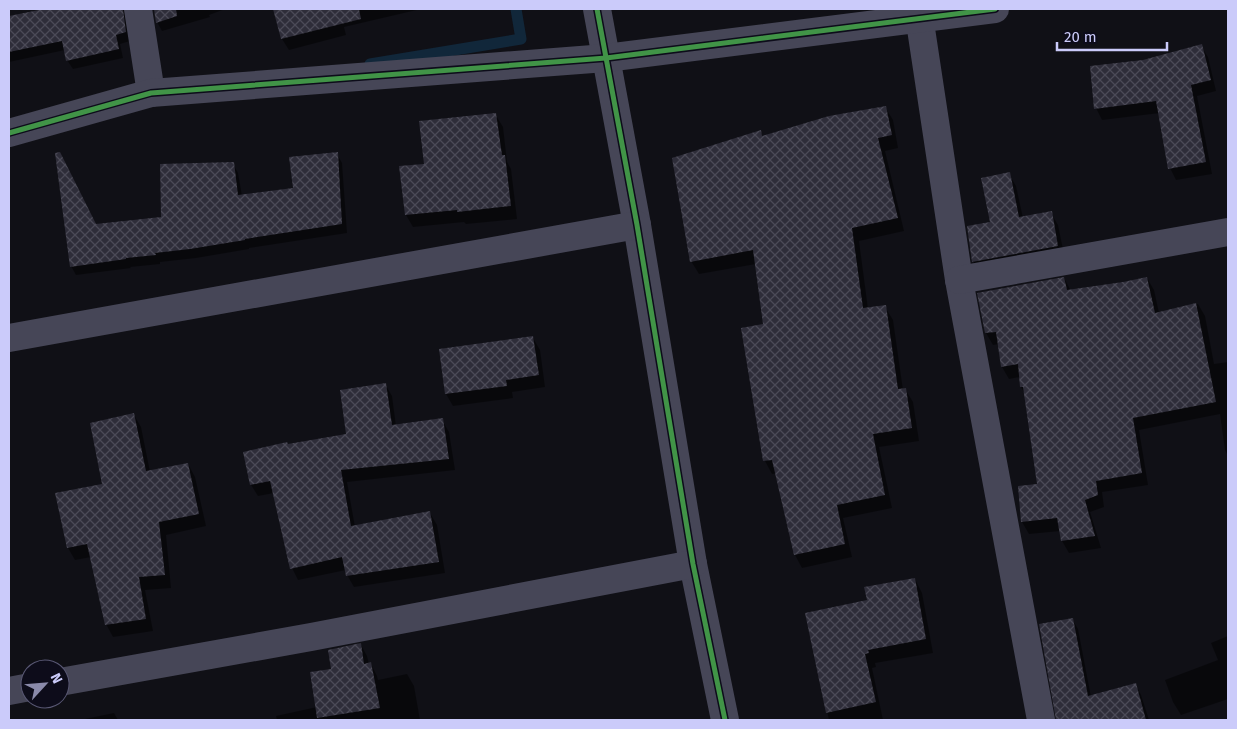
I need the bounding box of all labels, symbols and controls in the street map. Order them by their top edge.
scale bar [1057,20,1167,52]
text: 20 m [1064,28,1097,46]
north arrow [20,659,70,709]
text: N [47,671,66,686]

